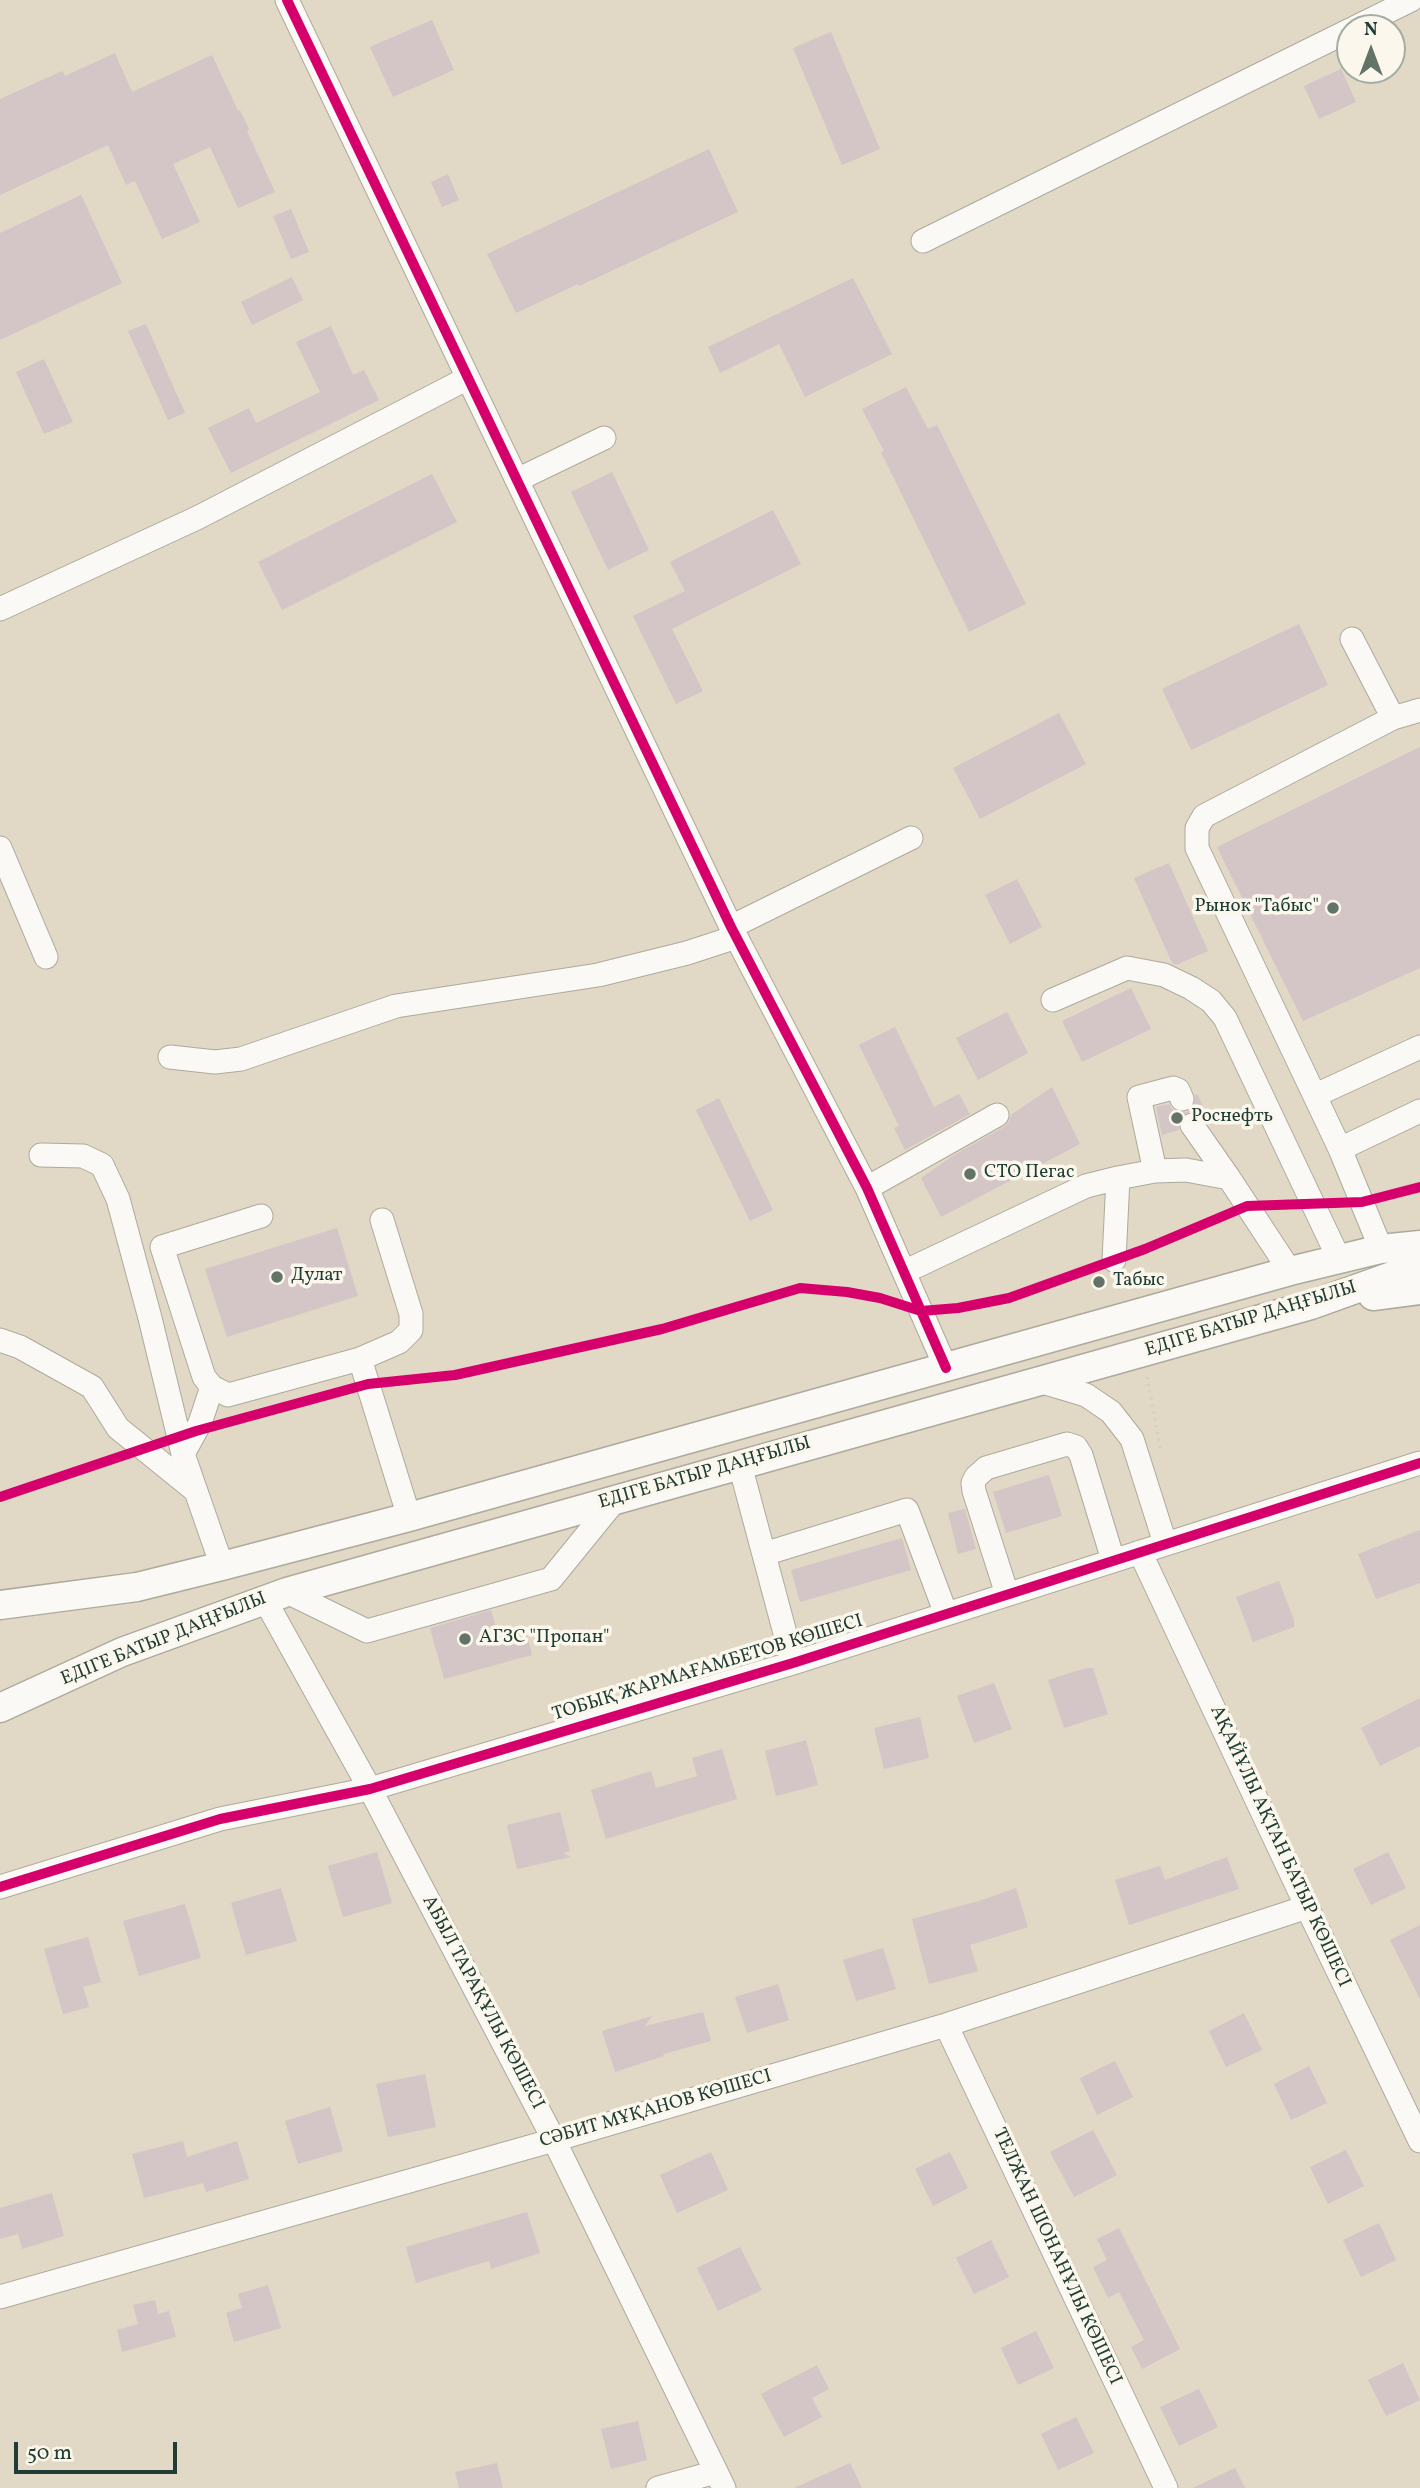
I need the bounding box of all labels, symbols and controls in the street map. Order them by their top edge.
north arrow [1336,14,1406,84]
text: N [1364,17,1378,43]
place label: Рынок "Табыс" [1195,897,1319,919]
marker: Рынок "Табыс" [1325,900,1341,916]
place label: Роснефть [1191,1107,1273,1129]
marker: Роснефть [1169,1110,1185,1126]
place label: СТО Пегас [984,1163,1074,1185]
marker: СТО Пегас [962,1166,978,1182]
place label: Дулат [291,1266,342,1288]
marker: Дулат [269,1269,285,1285]
place label: Табыс [1113,1271,1164,1293]
marker: Табыс [1091,1274,1107,1290]
street label: ЕДІГЕ БАТЫР ДАҢҒЫЛЫ [1143,1277,1359,1363]
street label: ЕДІГЕ БАТЫР ДАҢҒЫЛЫ [596,1433,814,1515]
street label: ЕДІГЕ БАТЫР ДАҢҒЫЛЫ [58,1588,270,1692]
street label: ТОБЫҚ ЖАРМАҒАМБЕТОВ КӨШЕСІ [550,1611,866,1727]
place label: АГЗС "Пропан" [479,1628,609,1650]
marker: АГЗС "Пропан" [457,1631,473,1647]
street label: АҚАЙҰЛЫ АҚТАН БАТЫР КӨШЕСІ [1204,1703,1354,1991]
street label: АБЫЛ ТАРАҚҰЛЫ КӨШЕСІ [416,1892,548,2114]
street label: СӘБИТ МҰҚАНОВ КӨШЕСІ [537,2066,775,2154]
street label: ТЕЛЖАН ШОНАНҰЛЫ КӨШЕСІ [986,2125,1126,2389]
scale bar [18,2428,180,2472]
text: 50 m [27,2439,72,2468]

